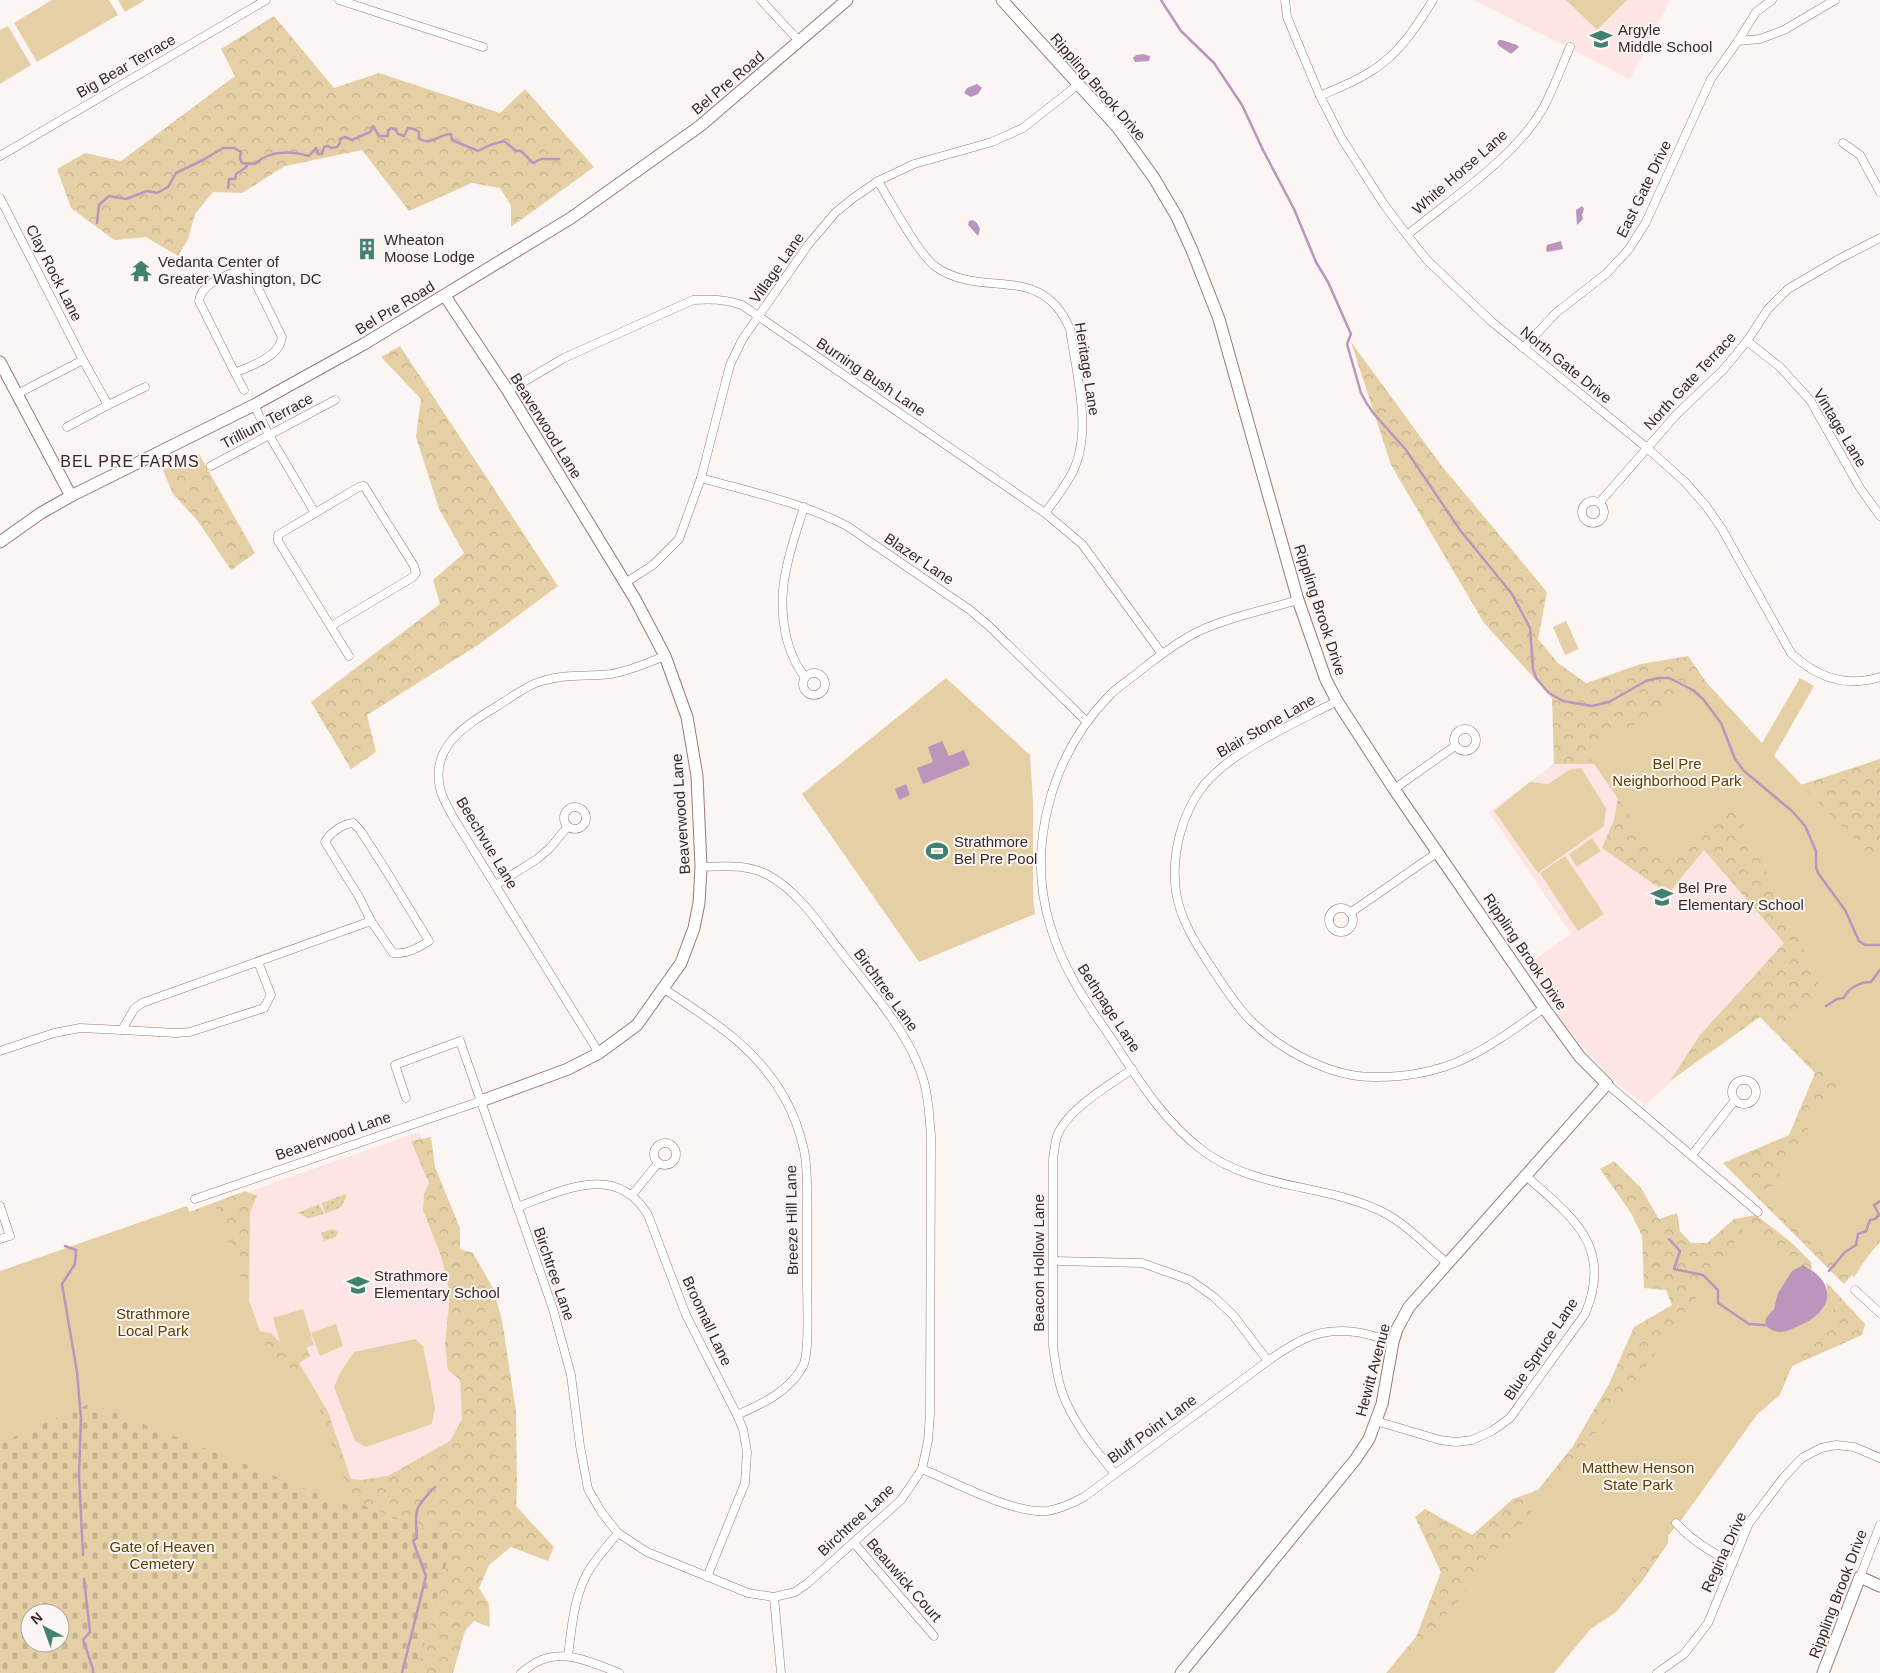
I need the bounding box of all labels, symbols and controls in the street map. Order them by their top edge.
place label: Argyle Middle School [1618,21,1712,55]
school or university icon: Argyle Middle School [1588,26,1614,52]
street label: Rippling Brook Drive [1047,29,1150,144]
street label: Big Bear Terrace [73,30,178,101]
street label: Bel Pre Road [688,47,767,118]
street label: White Horse Lane [1409,126,1511,217]
street label: East Gate Drive [1613,137,1674,240]
street label: Clay Rock Lane [23,222,86,324]
street label: Village Lane [746,229,807,306]
place label: Wheaton Moose Lodge [384,231,475,265]
building icon: Wheaton Moose Lodge [354,236,380,262]
place label: Vedanta Center of Greater Washington, DC [158,253,322,287]
temple icon: Vedanta Center of Greater Washington, DC [128,258,154,284]
street label: Bel Pre Road [352,277,437,338]
street label: Heritage Lane [1072,321,1103,417]
street label: North Gate Drive [1517,323,1615,407]
street label: North Gate Terrace [1640,328,1739,433]
street label: Burning Bush Lane [814,334,929,419]
street label: Beaverwood Lane [507,370,586,482]
street label: Vintage Lane [1810,386,1870,470]
street label: Trillium Terrace [218,389,316,452]
district label: BEL PRE FARMS [60,453,200,470]
street label: Blazer Lane [881,529,957,588]
street label: Rippling Brook Drive [1291,542,1350,677]
street label: Blair Stone Lane [1213,690,1318,761]
street label: Beaverwood Lane [668,753,693,875]
park label: Bel Pre Neighborhood Park [1612,755,1742,789]
street label: Beechvue Lane [453,794,522,892]
place label: Strathmore Bel Pre Pool [954,833,1037,867]
sports icon: Strathmore Bel Pre Pool [924,838,950,864]
place label: Bel Pre Elementary School [1678,879,1804,913]
school or university icon: Bel Pre Elementary School [1649,884,1675,910]
street label: Rippling Brook Drive [1480,890,1571,1013]
street label: Birchtree Lane [851,945,922,1034]
street label: Bethpage Lane [1075,960,1144,1055]
street label: Beaverwood Lane [273,1108,393,1163]
street label: Breeze Hill Lane [782,1165,801,1275]
street label: Beacon Hollow Lane [1030,1194,1047,1332]
street label: Birchtree Lane [531,1225,578,1323]
place label: Strathmore Elementary School [374,1267,500,1301]
school or university icon: Strathmore Elementary School [345,1272,371,1298]
street label: Broomall Lane [679,1273,736,1368]
street label: Blue Spruce Lane [1500,1295,1581,1403]
park label: Strathmore Local Park [116,1305,190,1339]
street label: Hewitt Avenue [1352,1321,1393,1418]
street label: Bluff Point Lane [1104,1391,1199,1467]
park label: Matthew Henson State Park [1582,1459,1694,1493]
street label: Birchtree Lane [814,1480,897,1559]
street label: Regina Drive [1698,1509,1750,1595]
street label: Rippling Brook Drive [1805,1527,1870,1661]
street label: Beauwick Court [864,1534,946,1626]
park label: Gate of Heaven Cemetery [109,1538,215,1572]
north arrow [20,1603,70,1653]
text: N [27,1609,46,1628]

